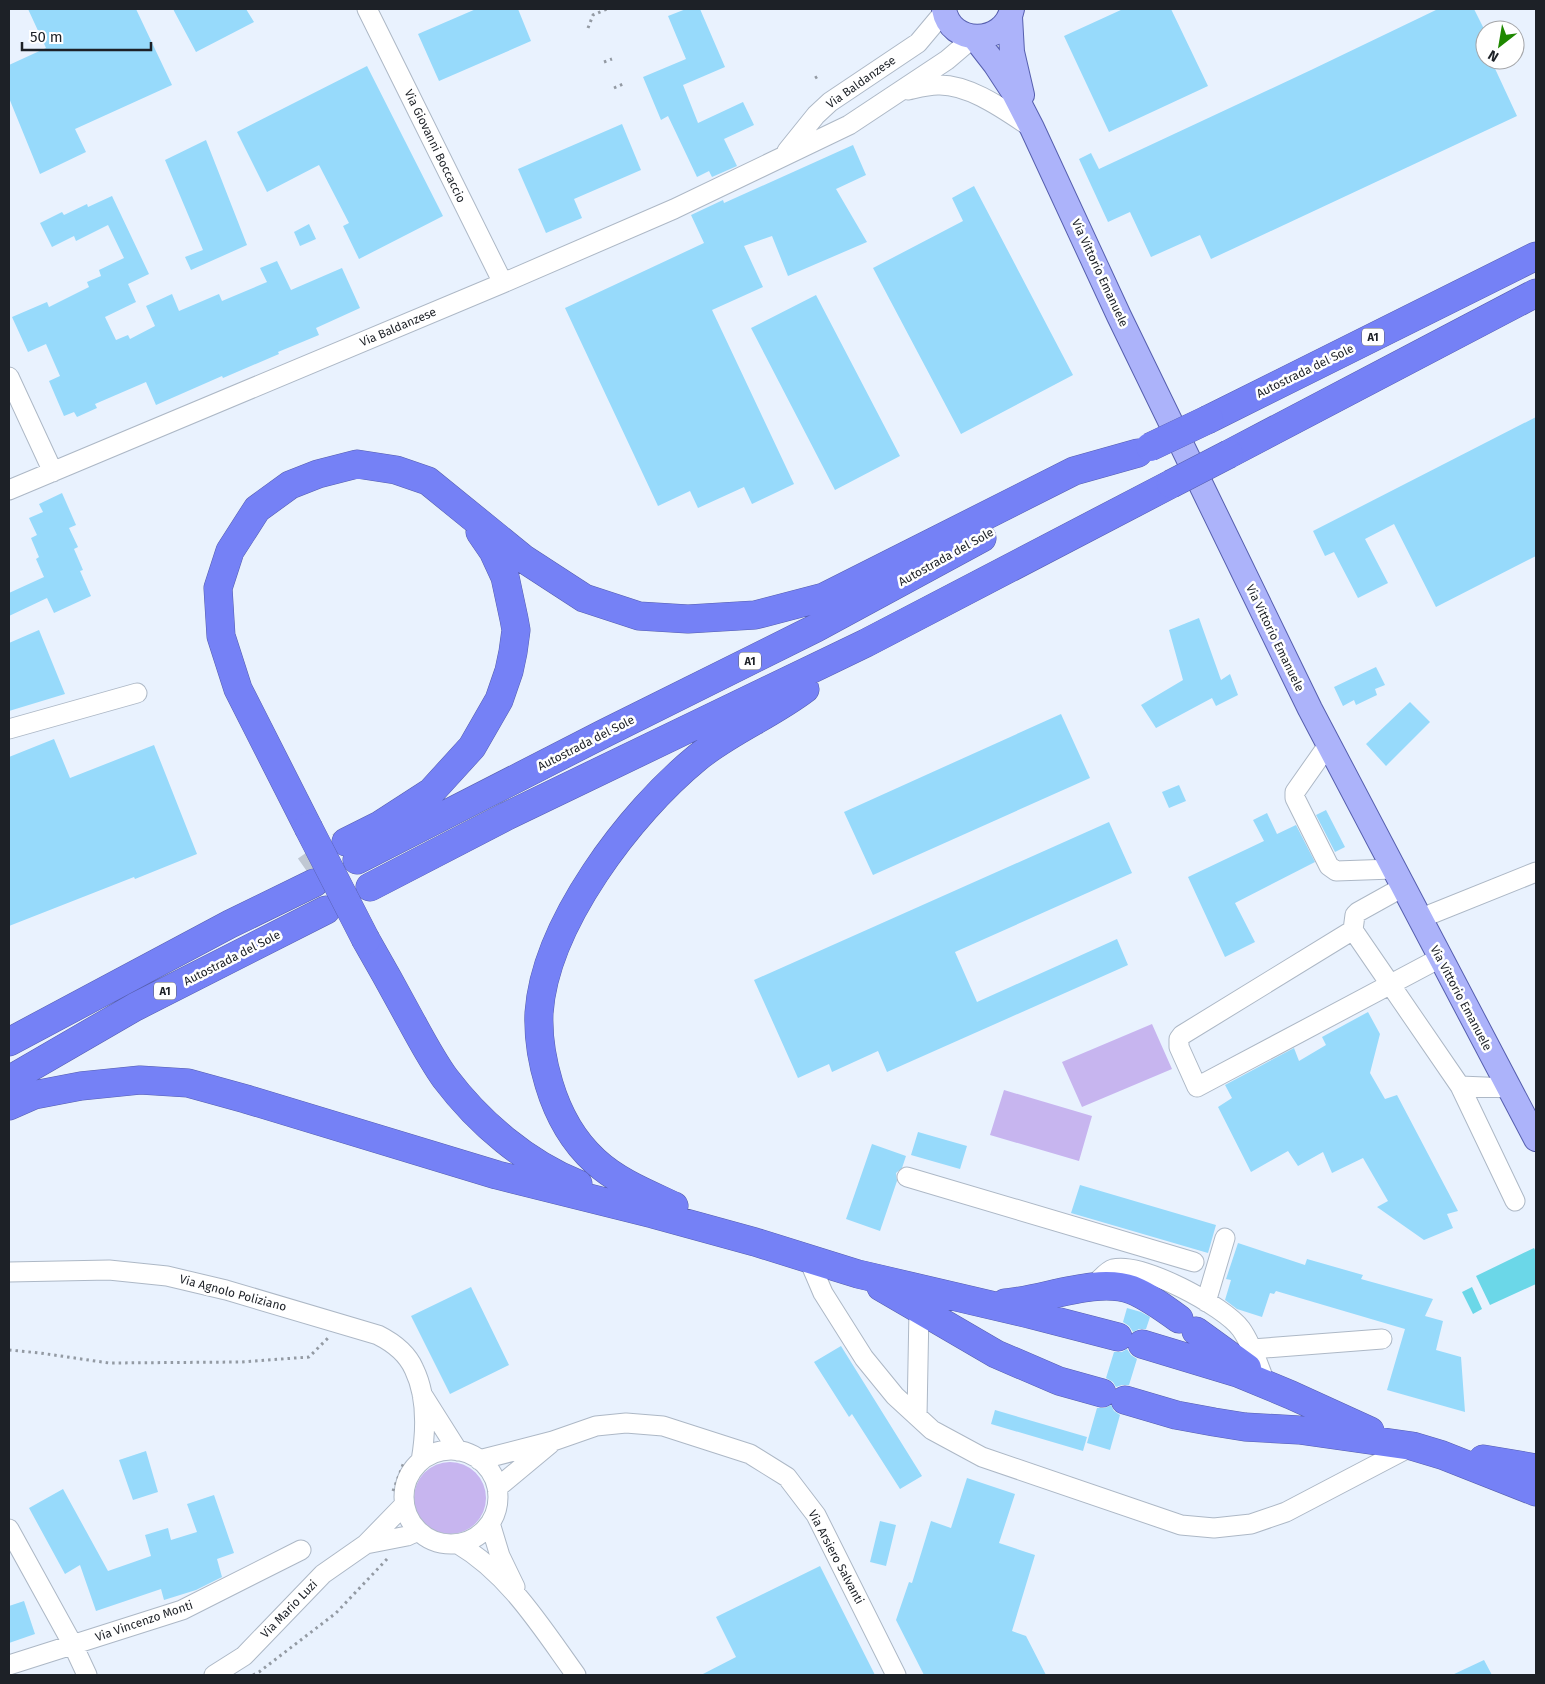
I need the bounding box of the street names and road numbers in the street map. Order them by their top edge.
street label: Via Baldanzese [824,53,898,111]
street label: Via Giovanni Boccaccio [402,87,468,205]
street label: Via Vittorio Emanuele [1069,217,1131,329]
street label: Via Baldanzese [358,305,438,349]
road number: A1 [1362,328,1384,346]
street label: Autostrada del Sole [1254,341,1356,401]
street label: Autostrada del Sole [896,525,996,589]
street label: Via Vittorio Emanuele [1243,582,1307,694]
road number: A1 [739,652,761,669]
street label: Autostrada del Sole [535,713,637,773]
street label: Autostrada del Sole [181,928,283,988]
street label: Via Vittorio Emanuele [1427,943,1495,1053]
road number: A1 [154,982,176,999]
street label: Via Agnolo Poliziano [178,1272,288,1314]
street label: Via Arsiero Salvanti [805,1508,867,1606]
street label: Via Mario Luzi [258,1577,320,1641]
street label: Via Vincenzo Monti [93,1598,195,1644]

